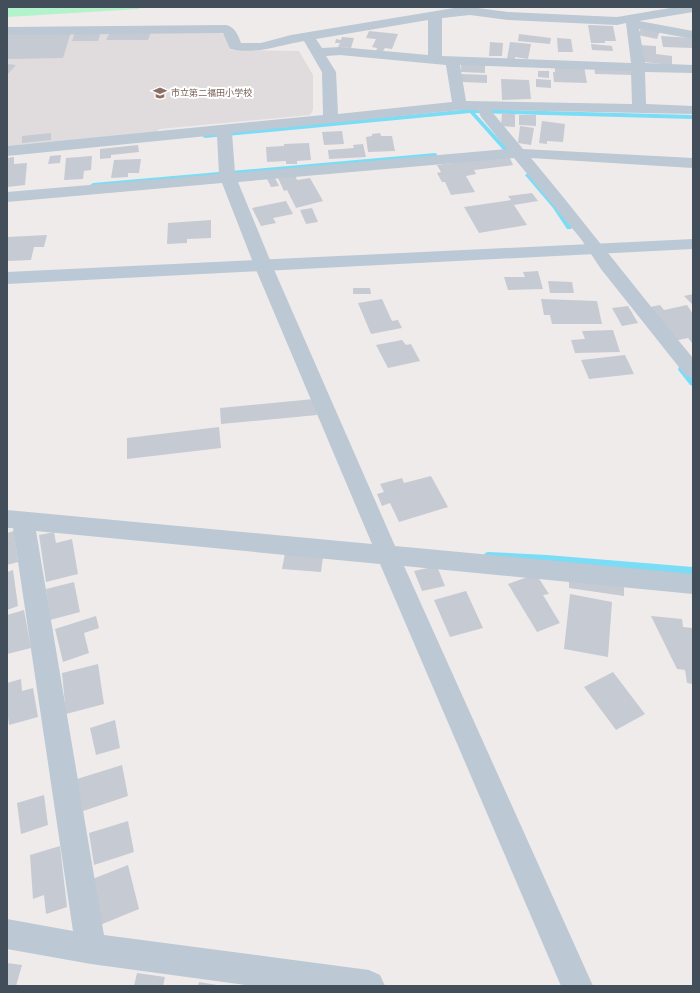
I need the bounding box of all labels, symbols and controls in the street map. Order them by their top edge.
school or university icon: 市立第二福田小学校 [152,85,168,101]
place label: 市立第二福田小学校 [171,87,252,98]

